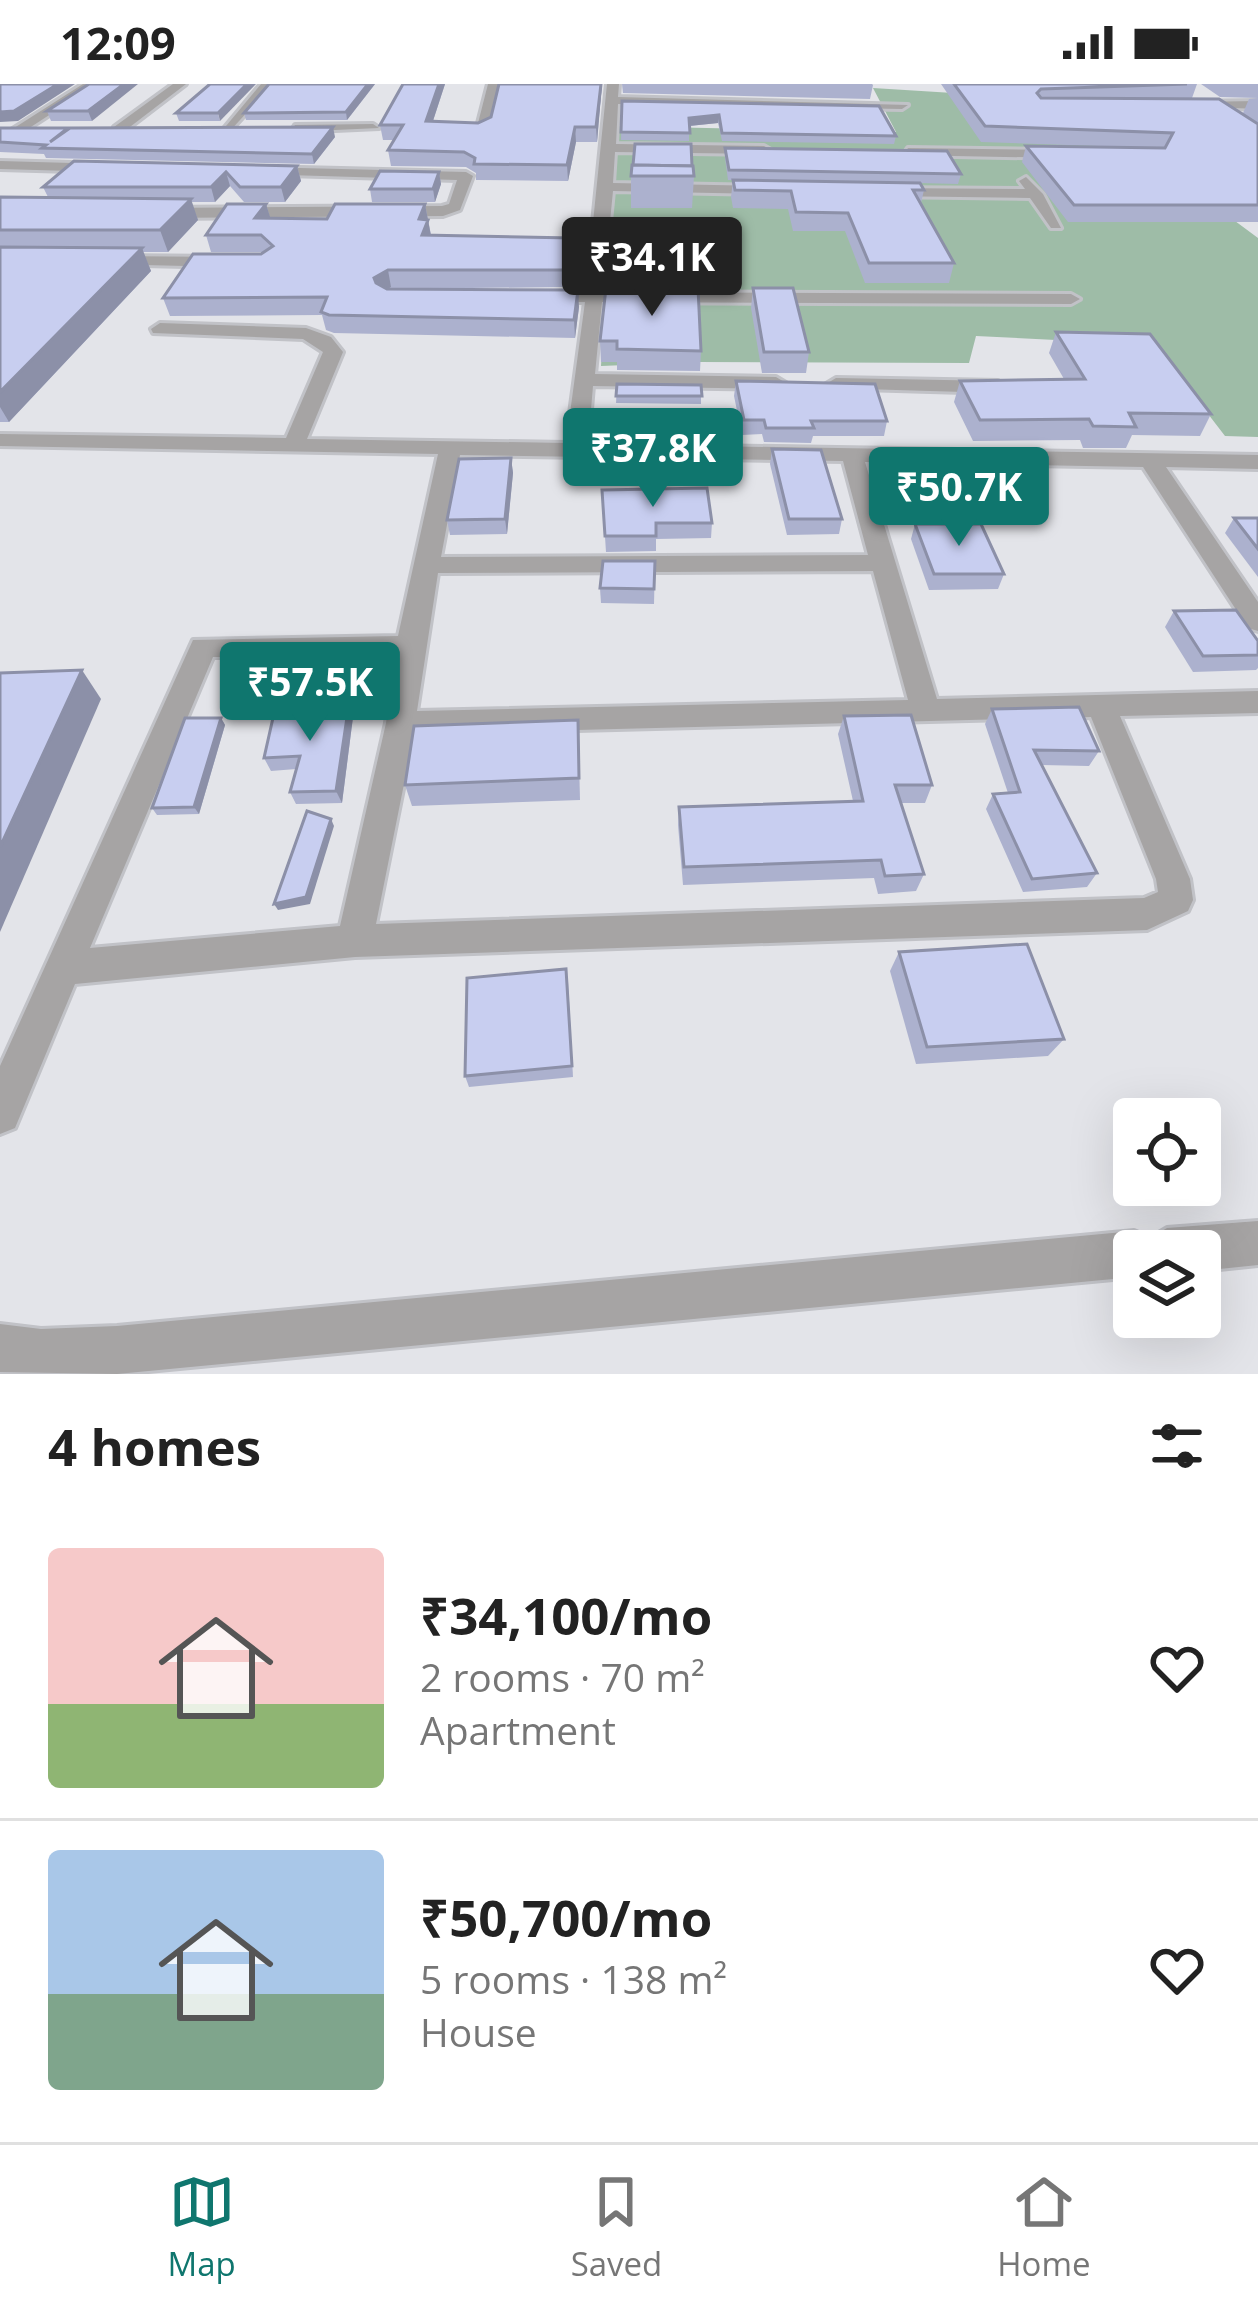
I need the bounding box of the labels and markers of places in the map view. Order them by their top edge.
pin: ₹34.1K [554,217,750,319]
pin: ₹37.8K [555,408,751,510]
pin: ₹50.7K [861,447,1057,549]
pin: ₹57.5K [212,642,408,744]

